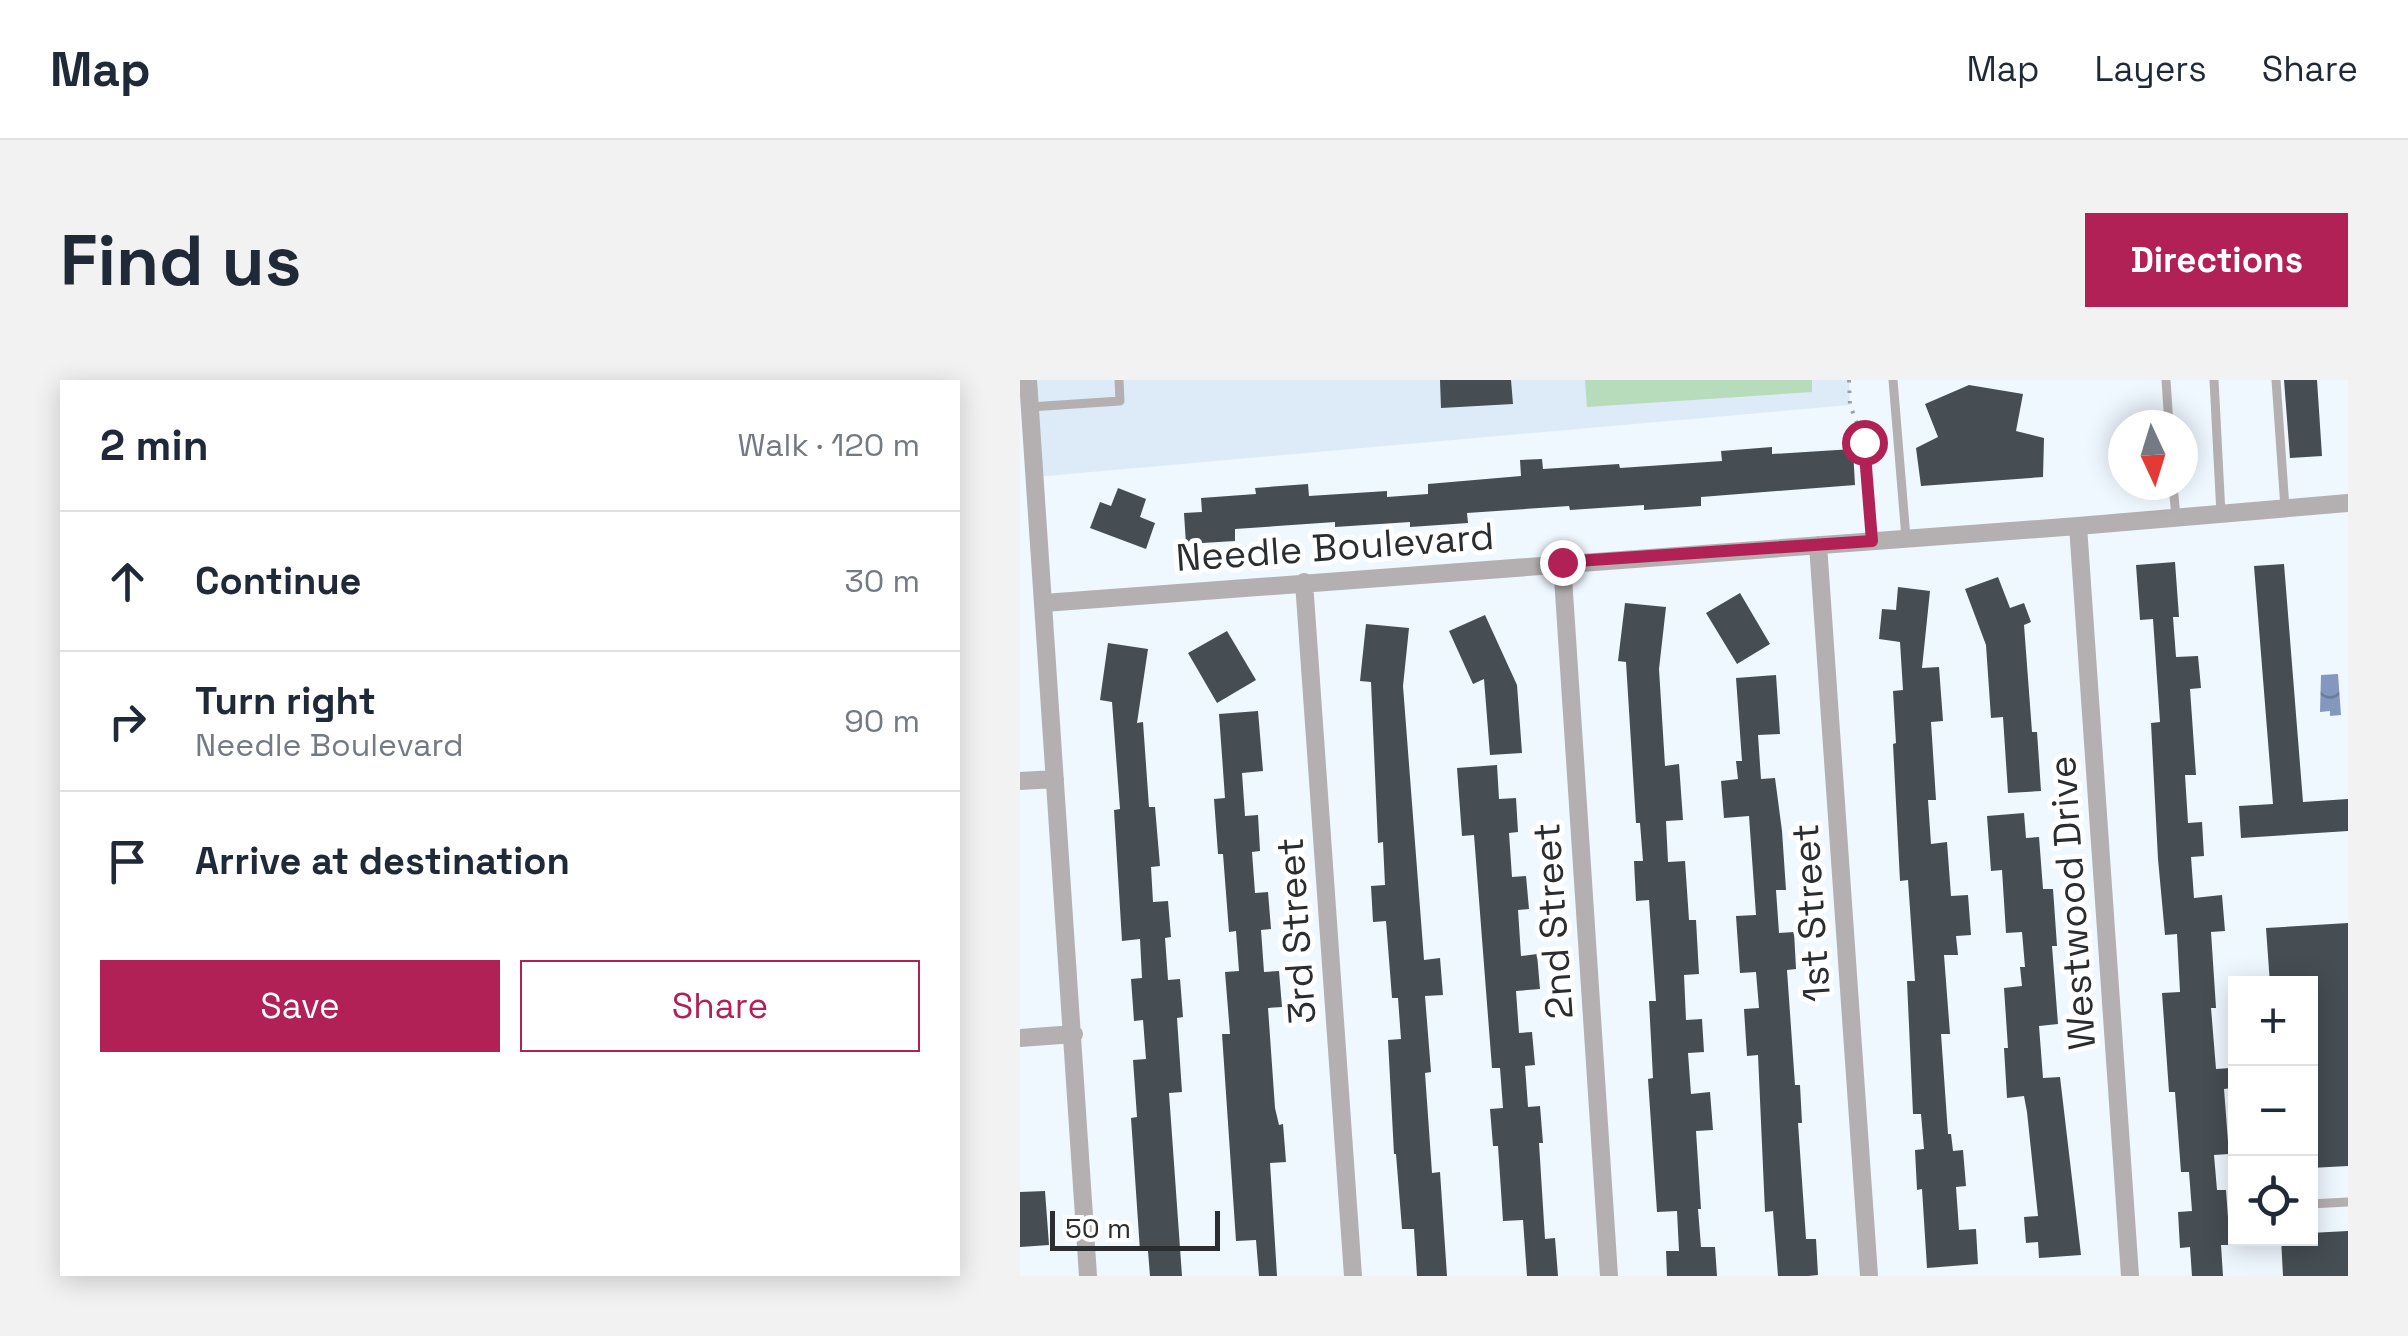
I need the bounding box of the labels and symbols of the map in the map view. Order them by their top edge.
north arrow [2108,410,2198,500]
route start [1842,420,1888,466]
street label: Needle Boulevard [1174,512,1496,582]
route end [1540,540,1586,586]
street label: Westwood Drive [2038,754,2106,1052]
street label: 2nd Street [1522,821,1584,1021]
street label: 1st Street [1781,822,1841,1004]
street label: 3rd Street [1266,836,1326,1026]
scale bar [1050,1206,1220,1250]

